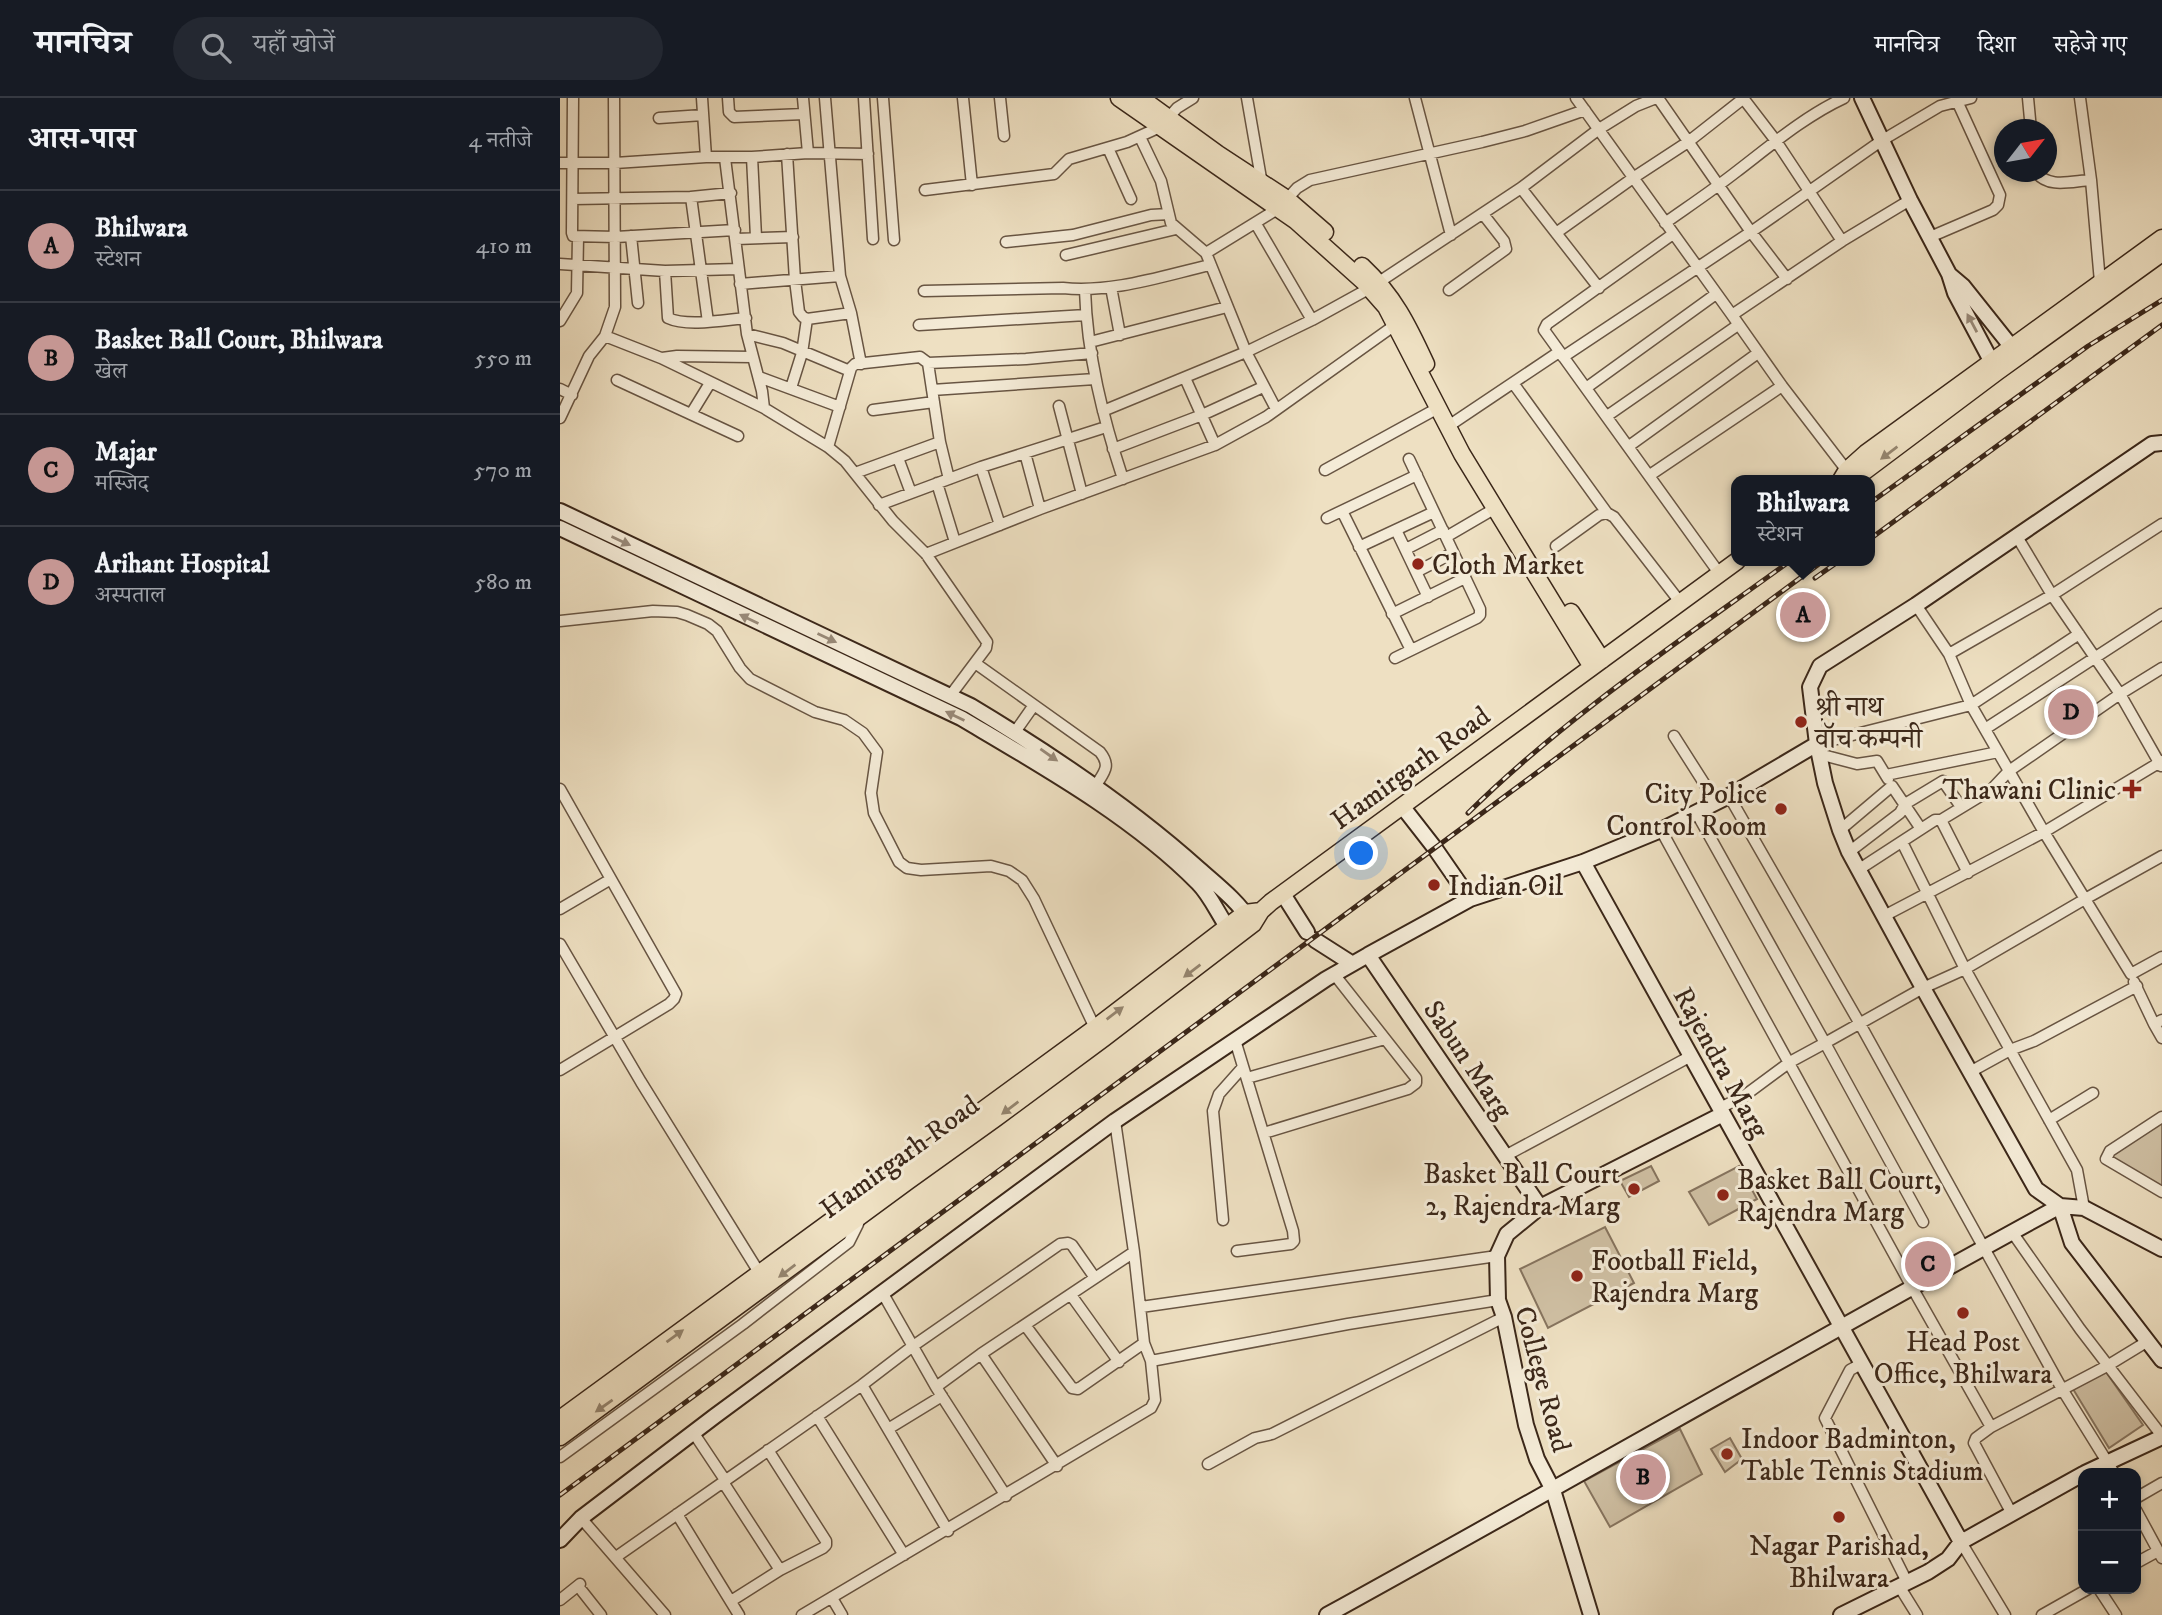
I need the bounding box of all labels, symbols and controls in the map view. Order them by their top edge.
search box [173,17,663,80]
text: मानचित्र [35,23,131,64]
text: यहाँ खोजें [253,28,335,61]
icon: search [197,29,235,67]
text: मानचित्र [1874,30,1939,60]
text: दिशा [1977,30,2016,60]
text: सहेजे गए [2054,30,2127,60]
north arrow [1994,119,2057,182]
text: आस-पास [28,121,136,158]
text: 4 नतीजे [469,126,532,155]
text: Bhilwara [95,212,188,245]
text: A [44,232,58,261]
text: 410 m [476,232,532,261]
text: स्टेशन [95,245,141,274]
one-way arrow [1966,313,1978,333]
text: Basket Ball Court, Bhilwara [95,324,383,357]
text: B [44,344,58,373]
text: 550 m [475,344,532,373]
text: खेल [95,357,127,386]
text: Majar [95,436,157,469]
one-way arrow [1881,445,1899,460]
text: C [43,456,59,485]
text: 570 m [474,456,532,485]
text: मस्जिद [95,469,149,498]
popup [1731,475,1875,566]
text: Bhilwara [1757,487,1849,520]
text: स्टेशन [1757,520,1803,549]
one-way arrow [611,536,631,547]
text: Arihant Hospital [95,548,270,581]
place label: Cloth Market [1432,548,1584,583]
marker: Cloth Market [1410,556,1426,572]
text: D [42,568,60,597]
text: 580 m [475,568,532,597]
text: अस्पताल [95,581,165,610]
pin: A [1780,589,1826,641]
one-way arrow [739,613,759,624]
one-way arrow [817,632,837,644]
pin: D [2048,686,2094,738]
place label: श्री नाथ वॉच कम्पनी [1813,690,1924,757]
street label: Hamirgarh Road [1324,699,1497,838]
one-way arrow [945,710,965,721]
marker: श्री नाथ वॉच कम्पनी [1793,714,1809,730]
one-way arrow [1040,748,1058,762]
place label: Thawani Clinic [1943,773,2116,808]
place label: City Police Control Room [1606,777,1767,844]
marker: Thawani Clinic [2122,779,2142,799]
marker: City Police Control Room [1773,801,1789,817]
your location [1344,836,1378,870]
place label: Indian Oil [1448,869,1564,904]
marker: Indian Oil [1426,877,1442,893]
one-way arrow [1183,964,1201,978]
street label: Rajendra Marg [1665,981,1777,1145]
street label: Sabun Marg [1415,994,1520,1126]
one-way arrow [1106,1006,1124,1020]
street label: Hamirgarh Road [813,1088,986,1227]
one-way arrow [1001,1101,1019,1115]
place label: Basket Ball Court 2, Rajendra Marg [1423,1157,1620,1224]
place label: Basket Ball Court, Rajendra Marg [1737,1163,1941,1230]
marker: Basket Ball Court 2, Rajendra Marg [1626,1181,1642,1197]
marker: Basket Ball Court, Rajendra Marg [1715,1187,1731,1203]
pin: C [1905,1238,1951,1290]
place label: Football Field, Rajendra Marg [1591,1244,1759,1311]
one-way arrow [778,1263,796,1278]
marker: Football Field, Rajendra Marg [1569,1268,1585,1284]
street label: College Road [1506,1303,1579,1456]
marker: Head Post Office, Bhilwara [1955,1305,1971,1321]
place label: Head Post Office, Bhilwara [1874,1325,2052,1392]
one-way arrow [666,1329,684,1343]
one-way arrow [595,1399,613,1413]
place label: Indoor Badminton, Table Tennis Stadium [1741,1422,1984,1489]
marker: Indoor Badminton, Table Tennis Stadium [1719,1446,1735,1462]
pin: B [1620,1451,1666,1503]
map controls [2078,1468,2141,1594]
button: + [2078,1468,2141,1531]
marker: Nagar Parishad, Bhilwara [1831,1509,1847,1525]
place label: Nagar Parishad, Bhilwara [1749,1529,1929,1596]
button: − [2078,1531,2141,1594]

